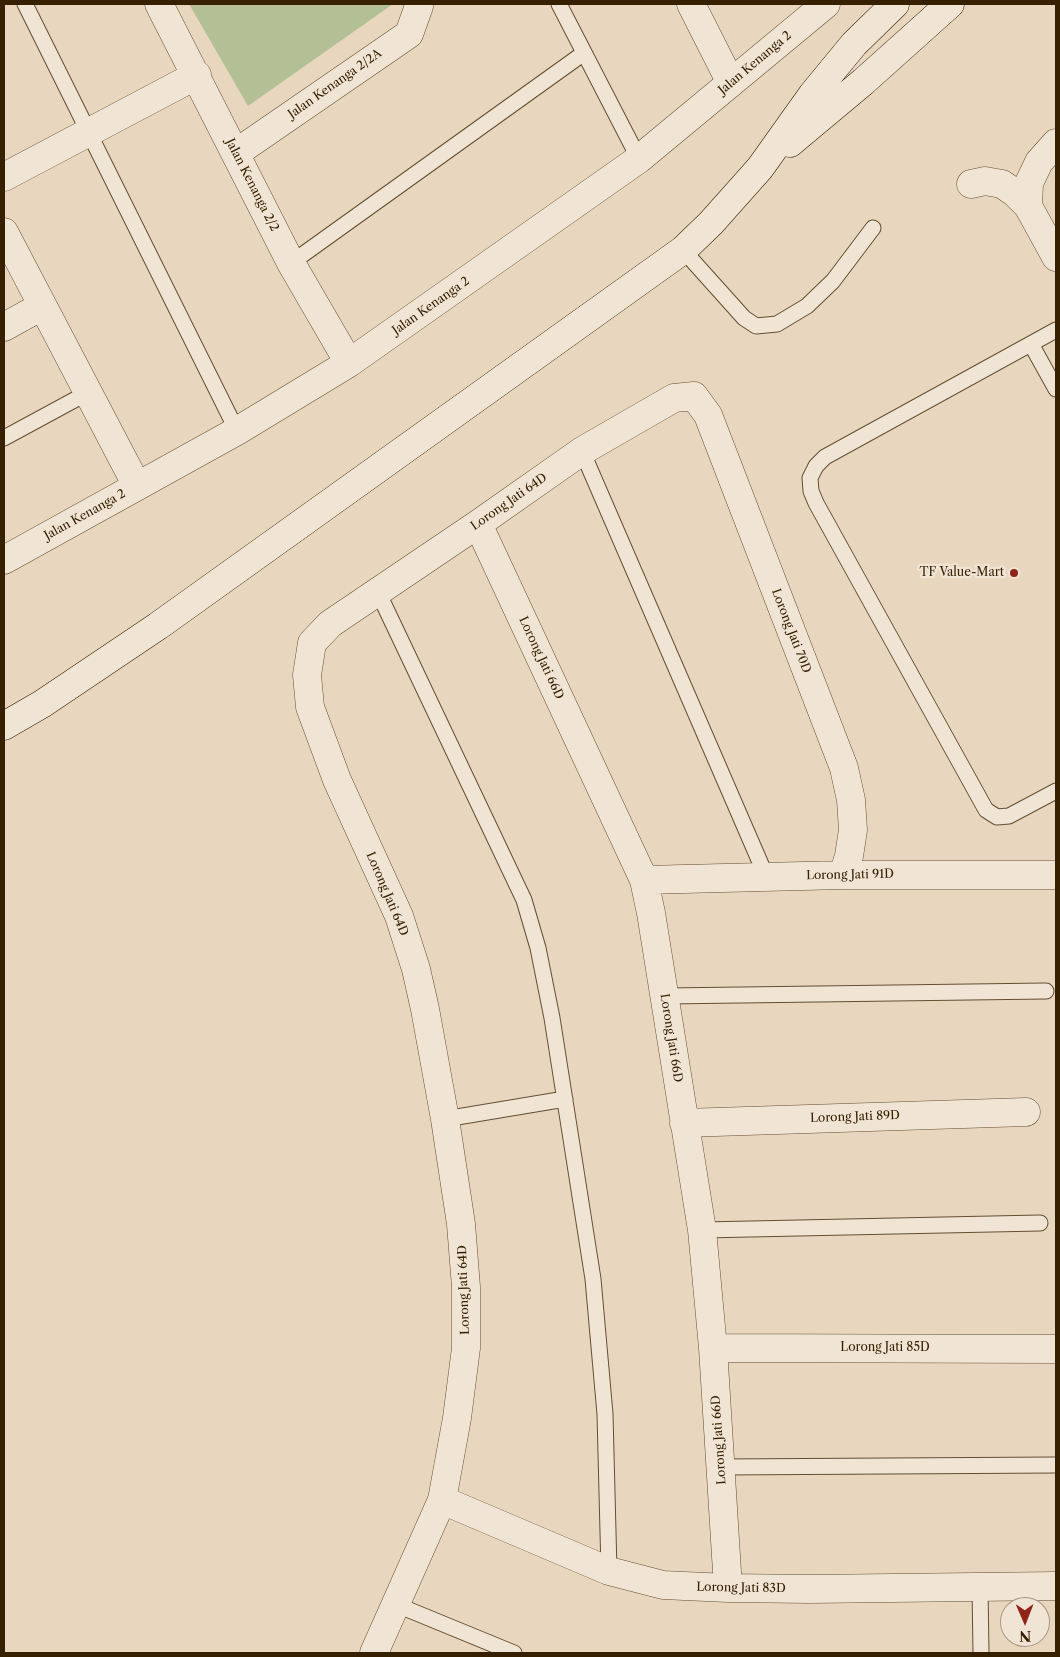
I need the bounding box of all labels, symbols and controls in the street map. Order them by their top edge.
street label: Jalan Kenanga 2 [716,28,794,98]
street label: Jalan Kenanga 2/2A [285,46,385,122]
street label: Jalan Kenanga 2/2 [222,136,282,234]
street label: Jalan Kenanga 2 [390,274,472,338]
street label: Lorong Jati 64D [468,470,550,534]
street label: Jalan Kenanga 2 [42,487,128,543]
place label: TF Value-Mart [919,566,1004,580]
marker: TF Value-Mart [1008,567,1020,579]
street label: Lorong Jati 70D [768,587,814,675]
street label: Lorong Jati 66D [515,614,567,702]
street label: Lorong Jati 64D [363,850,411,938]
street label: Lorong Jati 91D [806,867,894,883]
street label: Lorong Jati 66D [657,993,685,1083]
street label: Lorong Jati 89D [810,1108,900,1126]
street label: Lorong Jati 64D [455,1245,473,1335]
street label: Lorong Jati 85D [840,1341,930,1355]
street label: Lorong Jati 66D [709,1395,729,1485]
street label: Lorong Jati 83D [696,1580,786,1596]
north arrow [1000,1597,1050,1647]
text: N [1019,1627,1031,1645]

